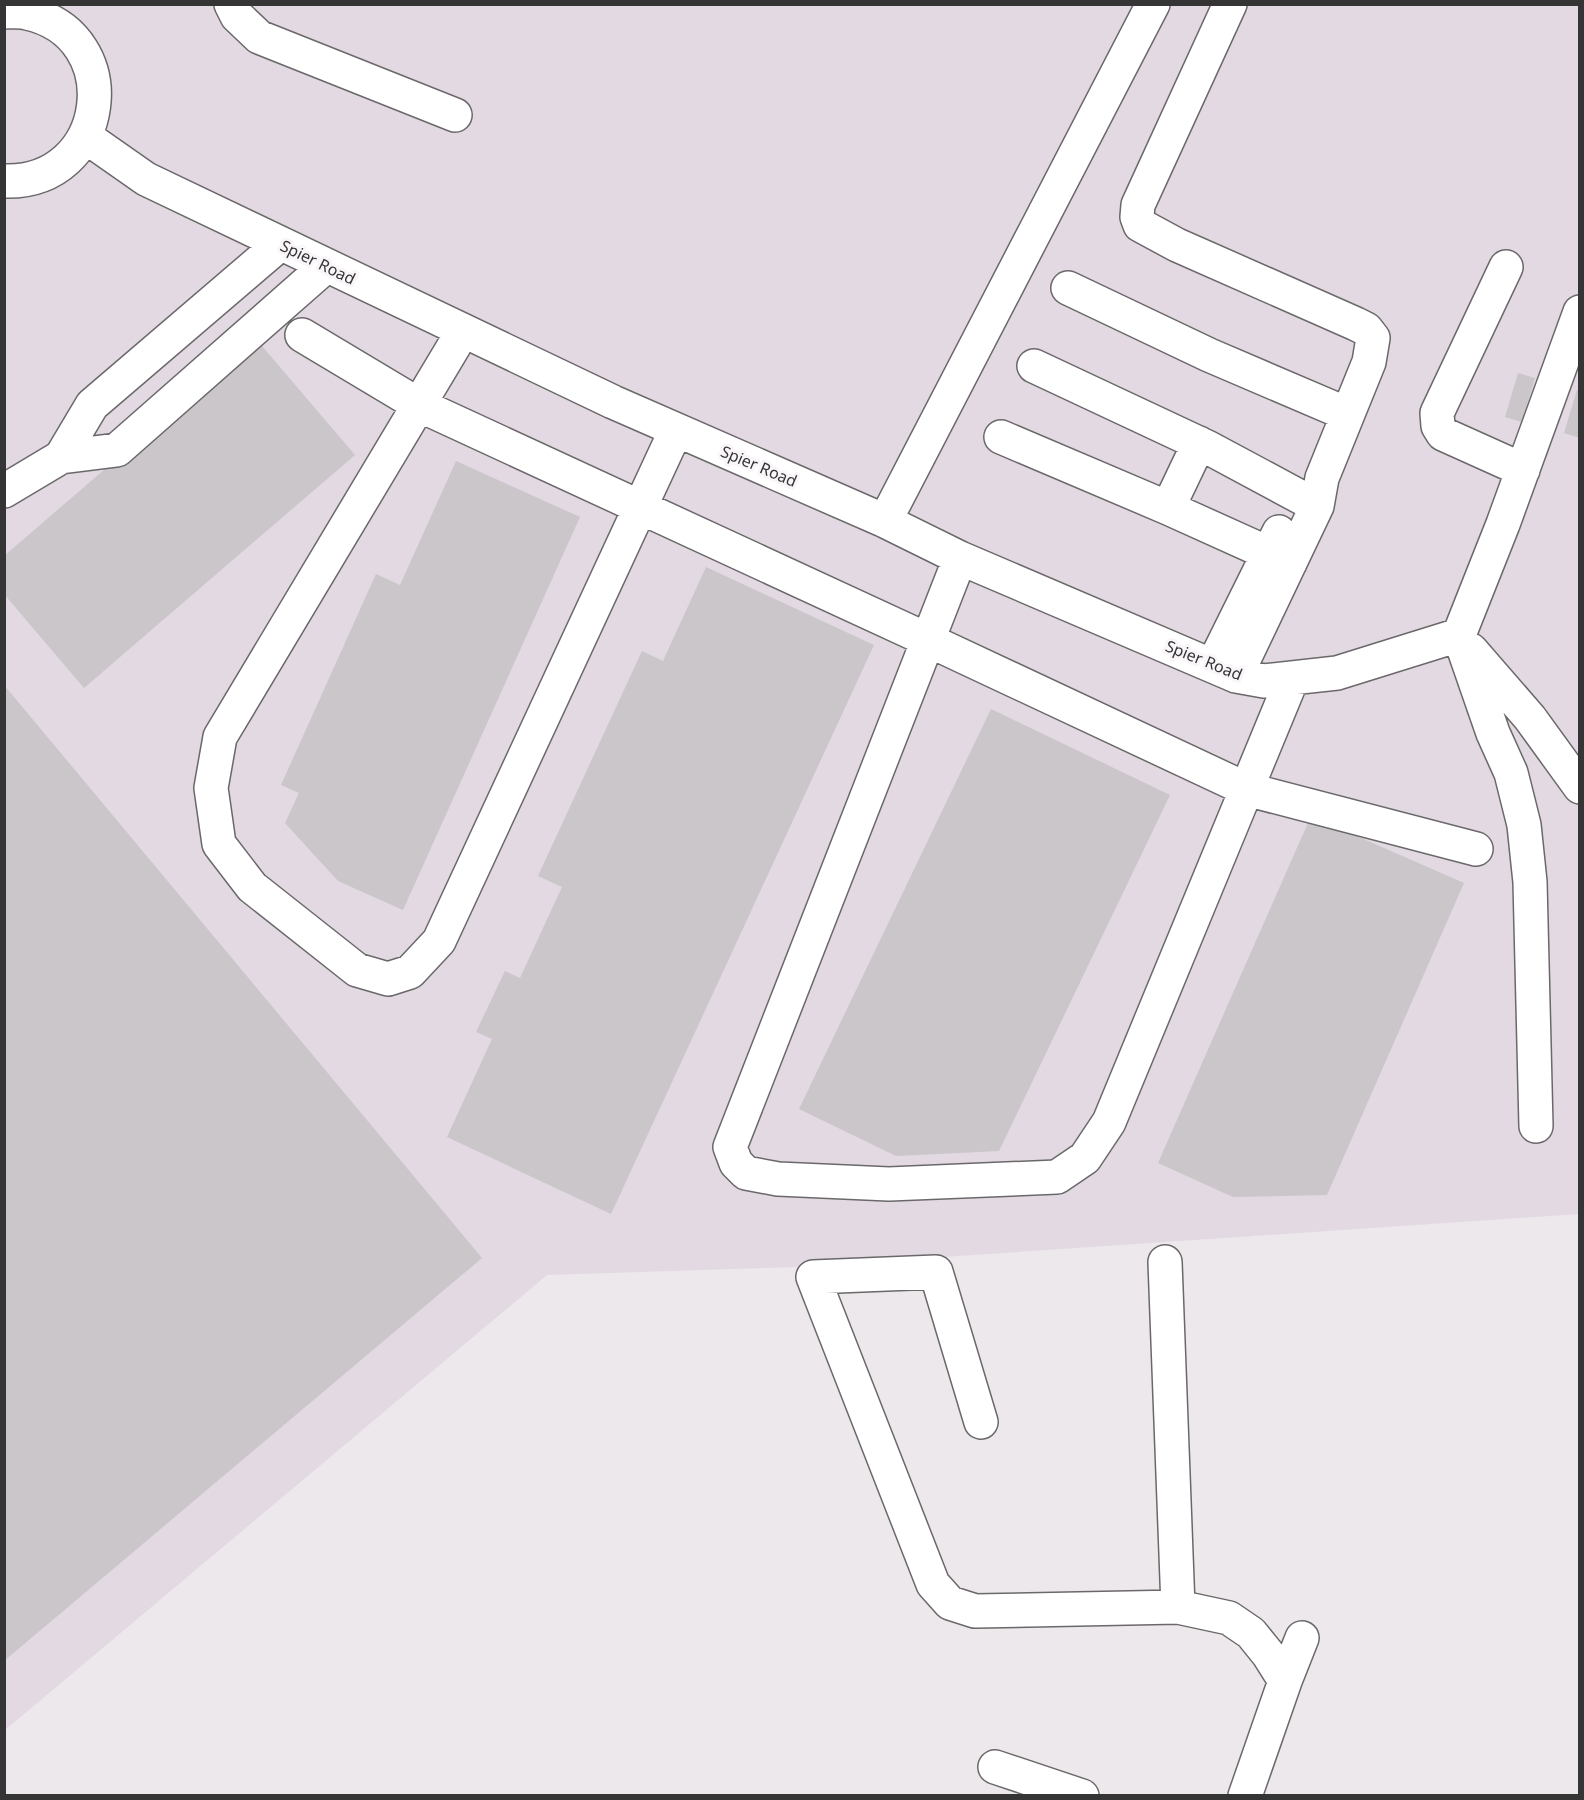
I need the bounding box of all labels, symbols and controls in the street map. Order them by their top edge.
street label: Spier Road [277,234,359,290]
street label: Spier Road [717,440,801,492]
street label: Spier Road [1162,635,1246,685]

